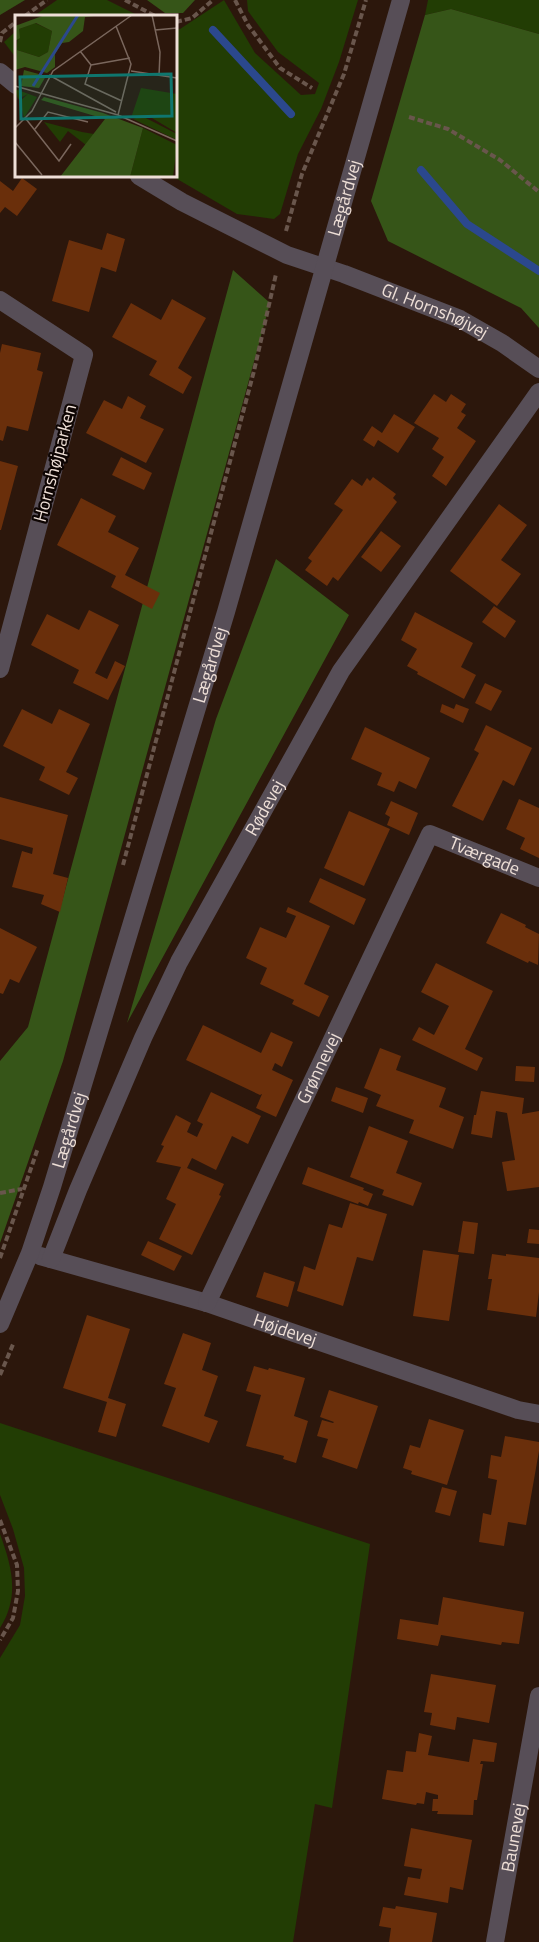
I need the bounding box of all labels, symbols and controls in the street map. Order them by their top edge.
inset map [15,15,177,177]
street label: Lægårdvej [320,156,368,239]
street label: Gl. Hornshøjvej [378,276,493,345]
street label: Hornshøjparken [26,401,83,525]
street label: Lægårdvej [185,623,234,706]
street label: Rødevej [238,775,291,841]
street label: Tværgade [445,829,524,882]
street label: Grønnevej [290,1028,347,1108]
street label: Lægårdvej [44,1089,93,1172]
street label: Højdevej [250,1306,321,1353]
street label: Baunevej [494,1801,533,1874]

